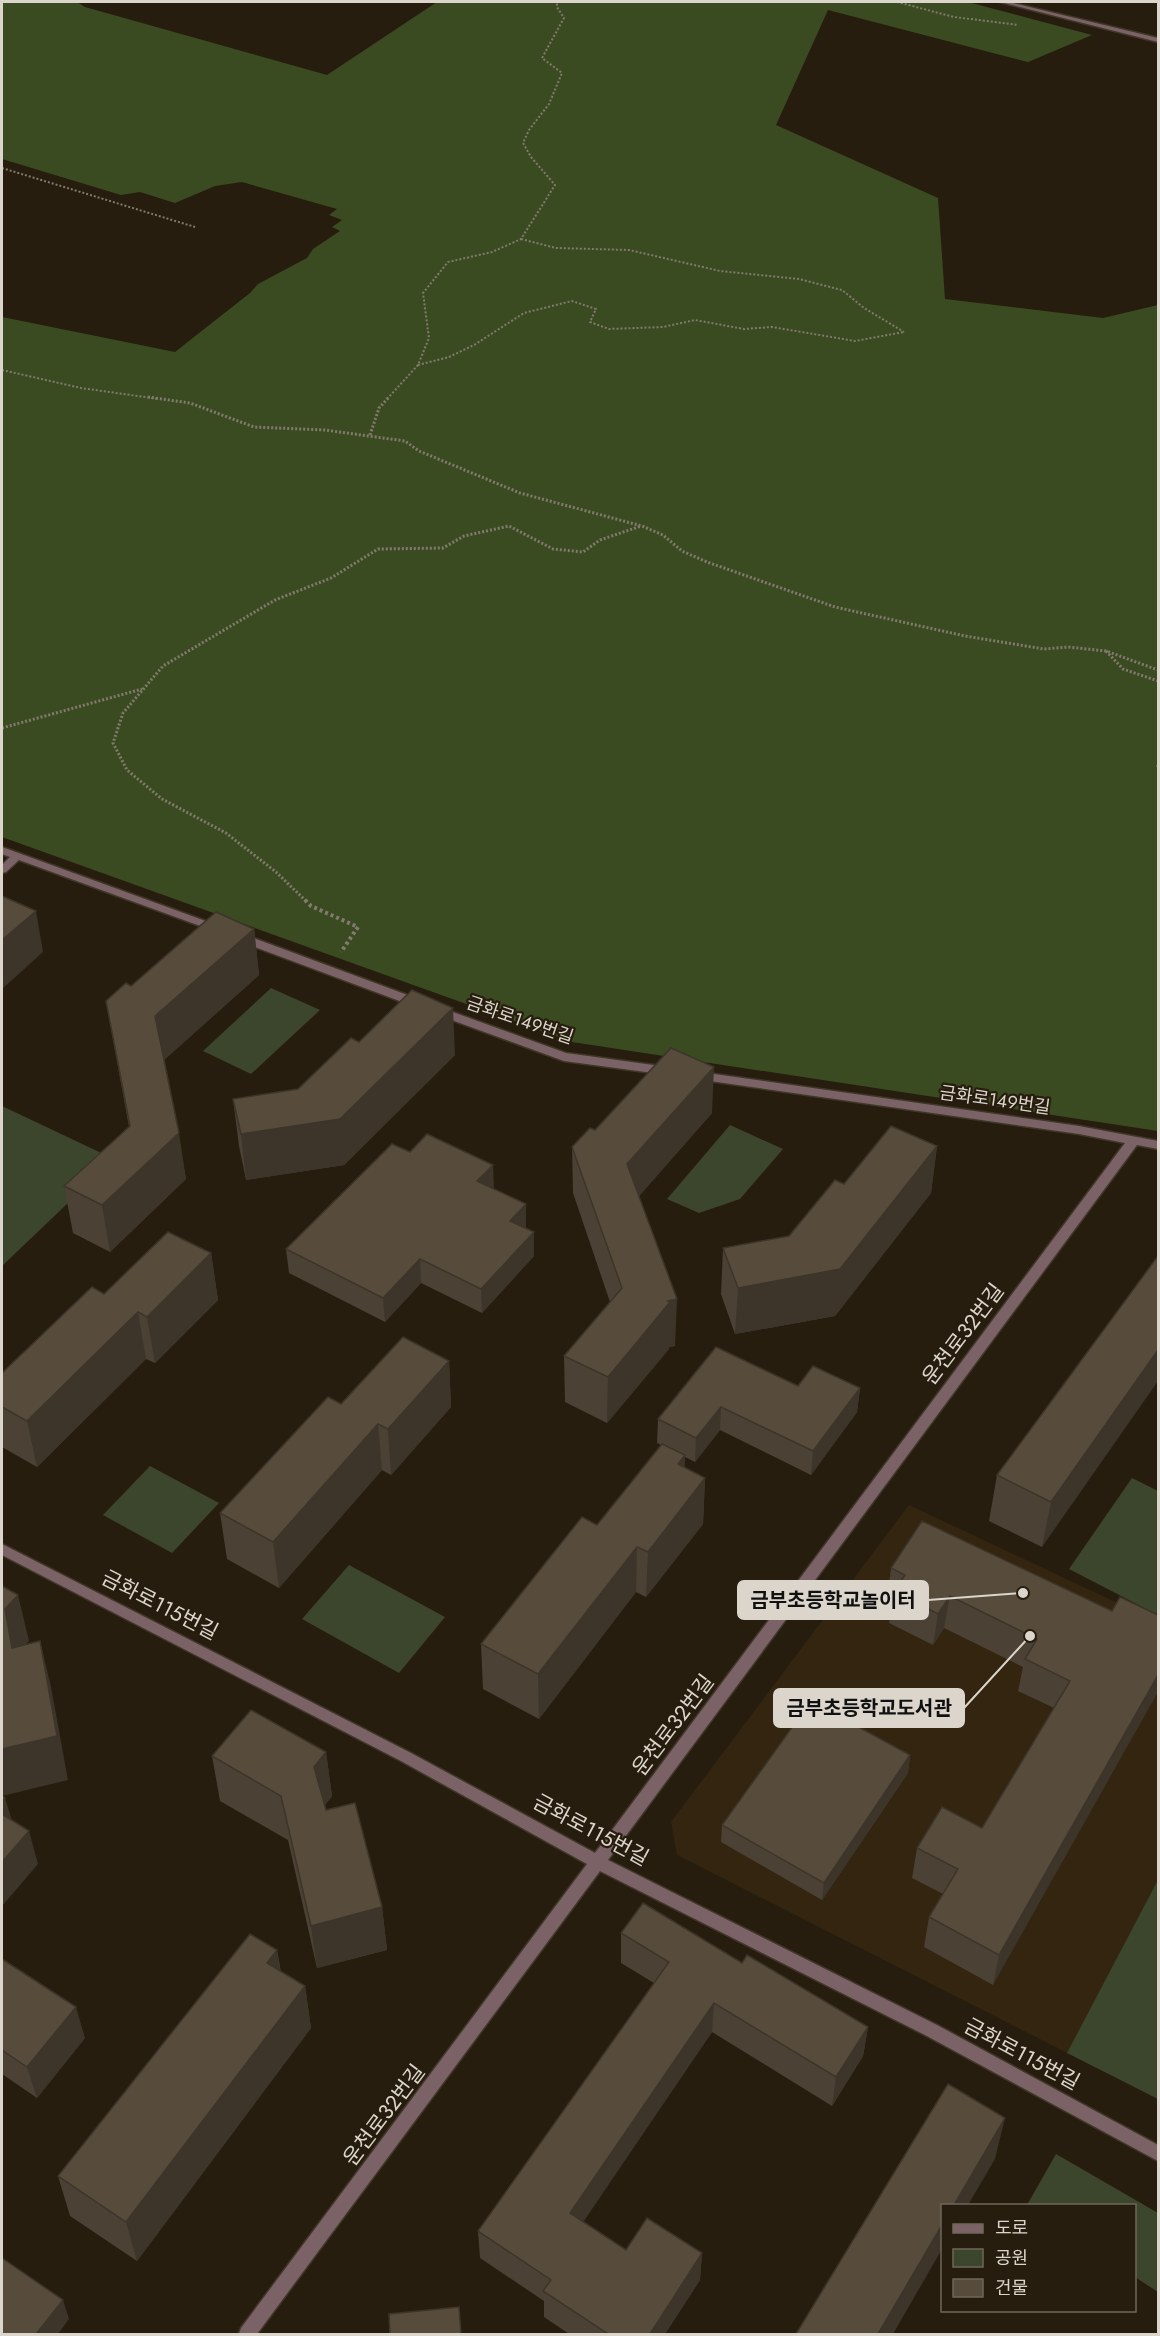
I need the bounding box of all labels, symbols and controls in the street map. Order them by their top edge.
street label: 금화로149번길 [463,990,577,1050]
street label: 금화로149번길 [938,1079,1052,1121]
street label: 운천로32번길 [915,1277,1011,1391]
street label: 금화로115번길 [96,1563,224,1647]
callout: 금부초등학교놀이터 [738,1581,928,1619]
text: 금부초등학교놀이터 [750,1586,916,1615]
street label: 운천로32번길 [625,1668,721,1782]
callout: 금부초등학교도서관 [774,1689,964,1727]
text: 금부초등학교도서관 [786,1694,952,1723]
street label: 금화로115번길 [528,1787,654,1873]
street label: 금화로115번길 [959,2011,1085,2097]
street label: 운천로32번길 [336,2058,432,2172]
legend [941,2204,1136,2312]
text: 도로 [995,2215,1028,2241]
text: 공원 [995,2245,1028,2271]
text: 건물 [995,2275,1028,2301]

